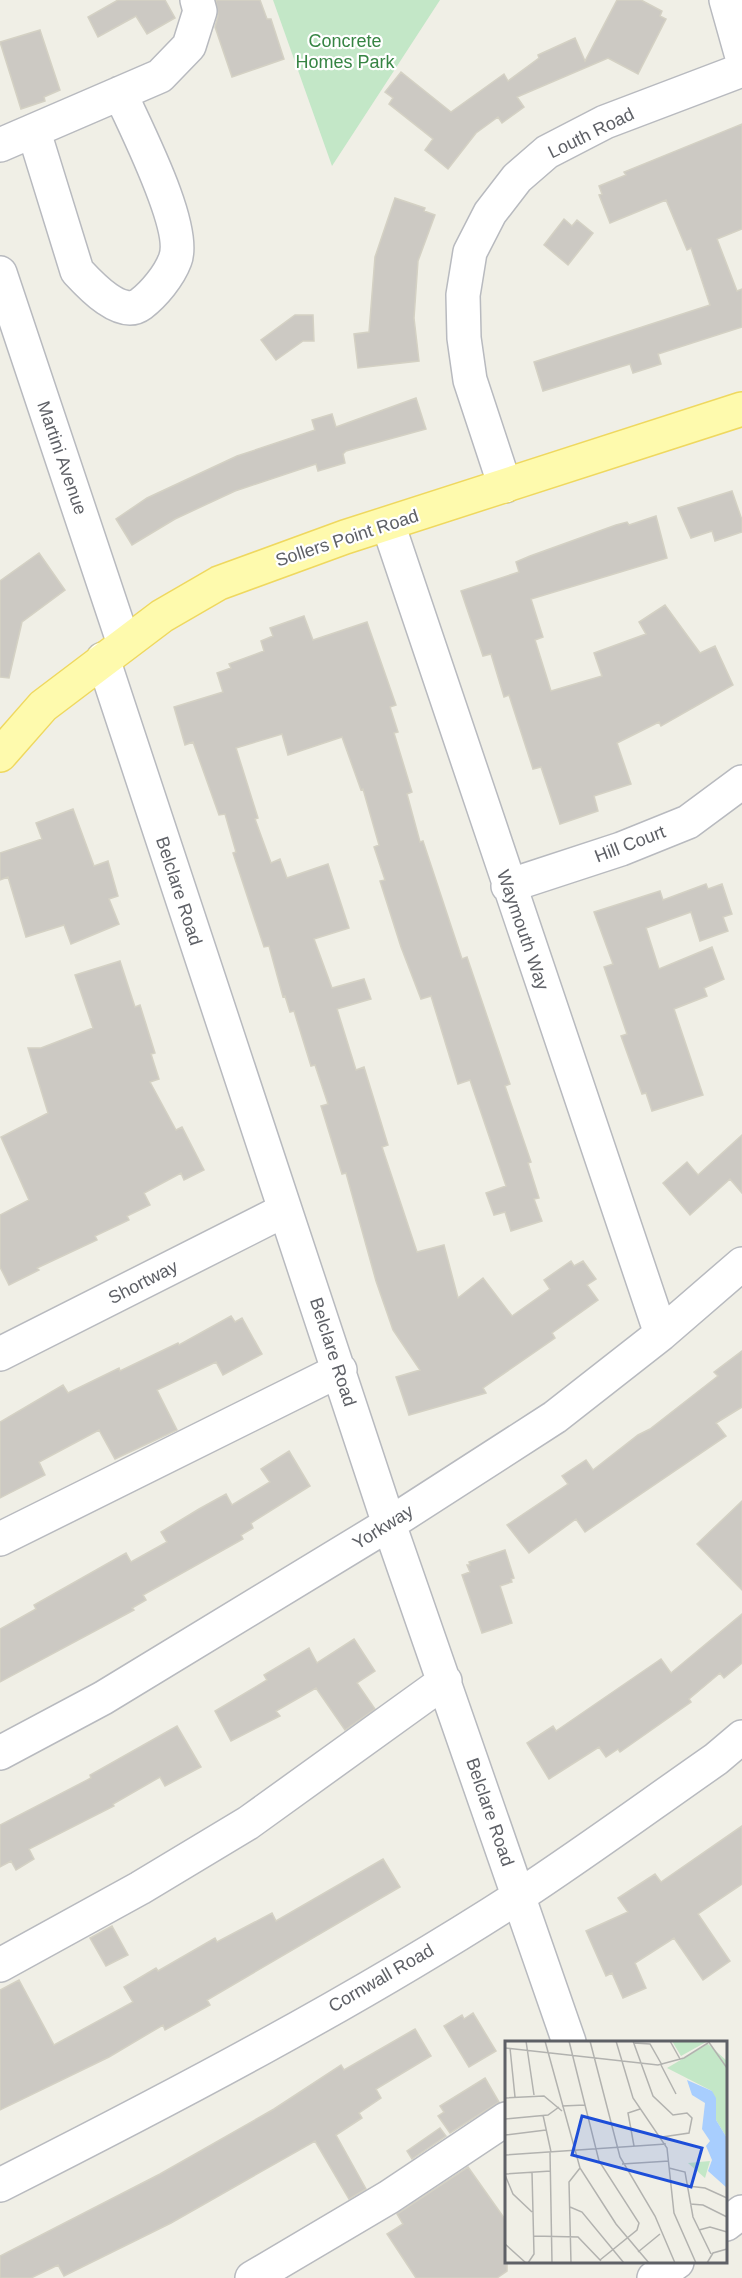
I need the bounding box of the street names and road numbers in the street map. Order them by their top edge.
street label: Louth Road [545,104,637,162]
street label: Martini Avenue [33,399,91,517]
street label: Sollers Point Road [273,505,421,571]
street label: Hill Court [592,821,668,867]
street label: Belclare Road [152,834,206,948]
street label: Waymouth Way [493,867,553,993]
street label: Shortway [105,1256,181,1308]
street label: Belclare Road [306,1295,360,1409]
street label: Yorkway [349,1501,417,1553]
street label: Belclare Road [462,1755,518,1869]
street label: Cornwall Road [325,1940,437,2016]

